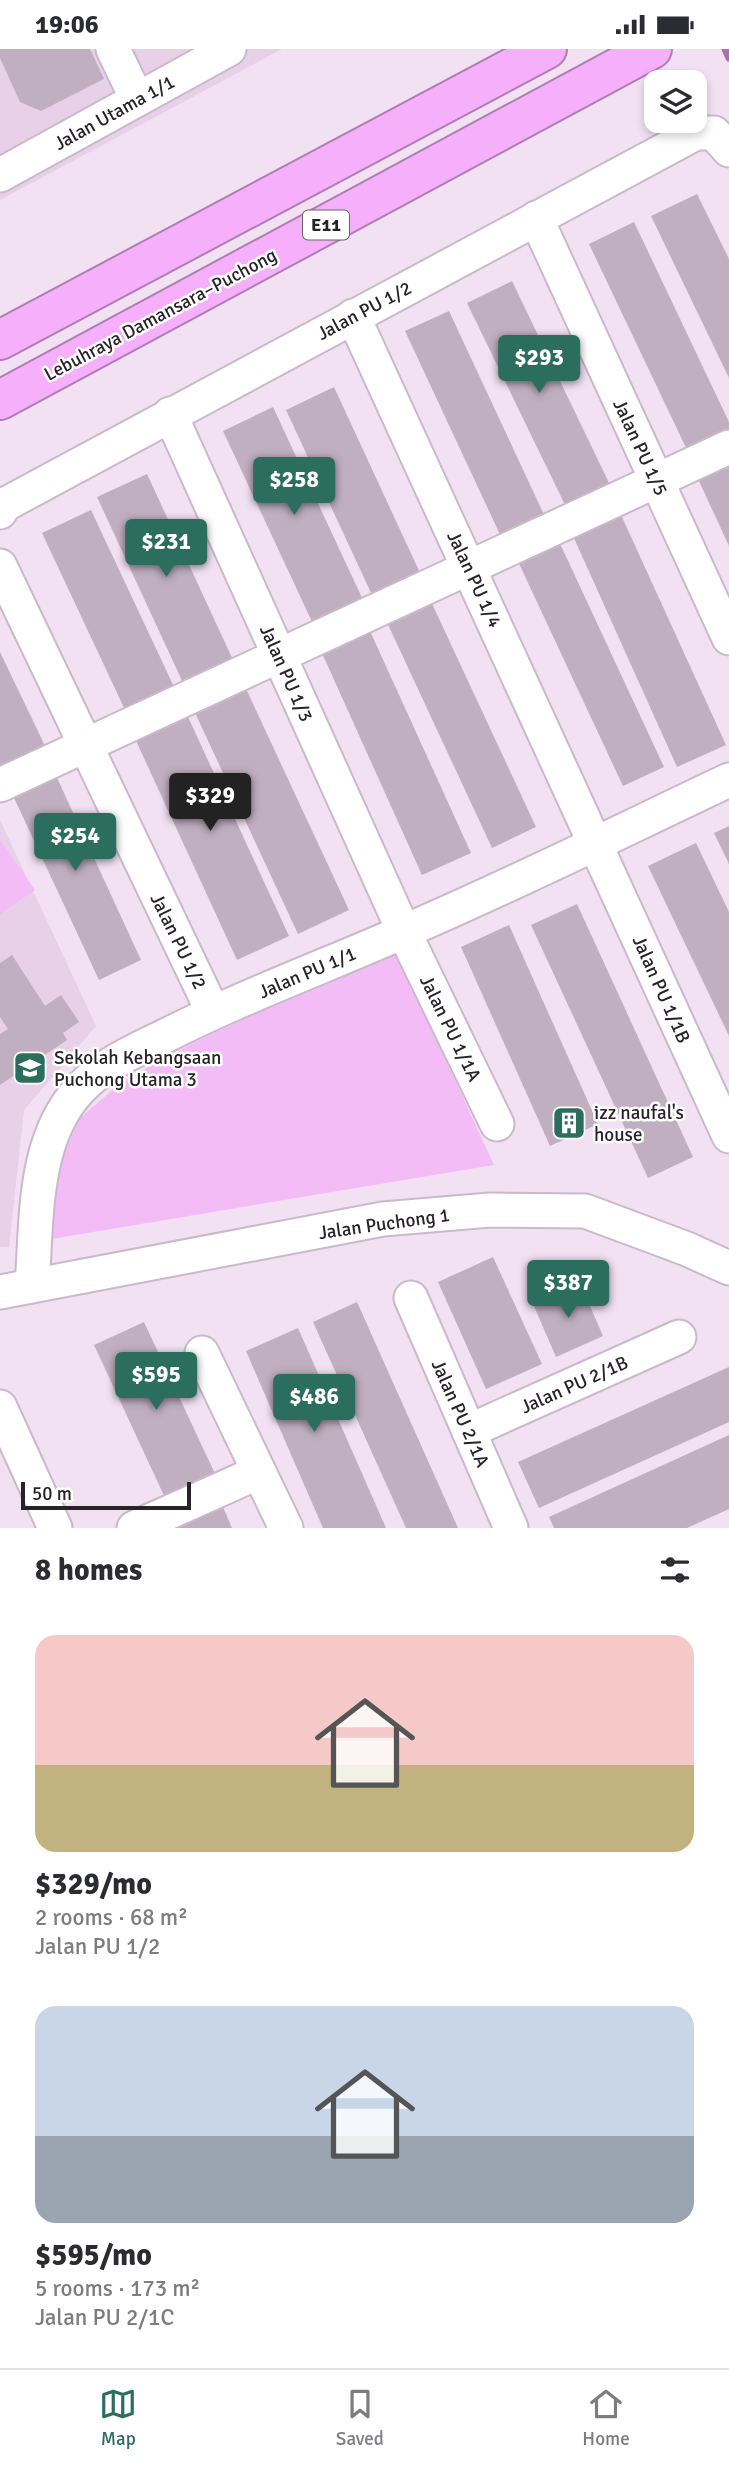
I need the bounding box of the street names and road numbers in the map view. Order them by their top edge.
street label: Jalan Utama 1/1 [50,70,179,156]
road number: E11 [303,211,349,239]
street label: Lebuhraya Damansara–Puchong [40,243,281,387]
street label: Jalan PU 1/2 [313,276,416,346]
street label: Jalan PU 1/5 [607,395,673,499]
street label: Jalan PU 1/4 [441,527,507,631]
street label: Jalan PU 1/3 [254,621,318,726]
street label: Jalan PU 1/2 [145,890,212,993]
street label: Jalan PU 1/1B [627,932,695,1047]
street label: Jalan PU 1/1 [255,942,360,1004]
street label: Jalan PU 1/1A [414,971,486,1086]
street label: Jalan Puchong 1 [317,1203,451,1245]
street label: Jalan PU 2/1B [517,1351,632,1419]
street label: Jalan PU 2/1A [426,1356,495,1471]

